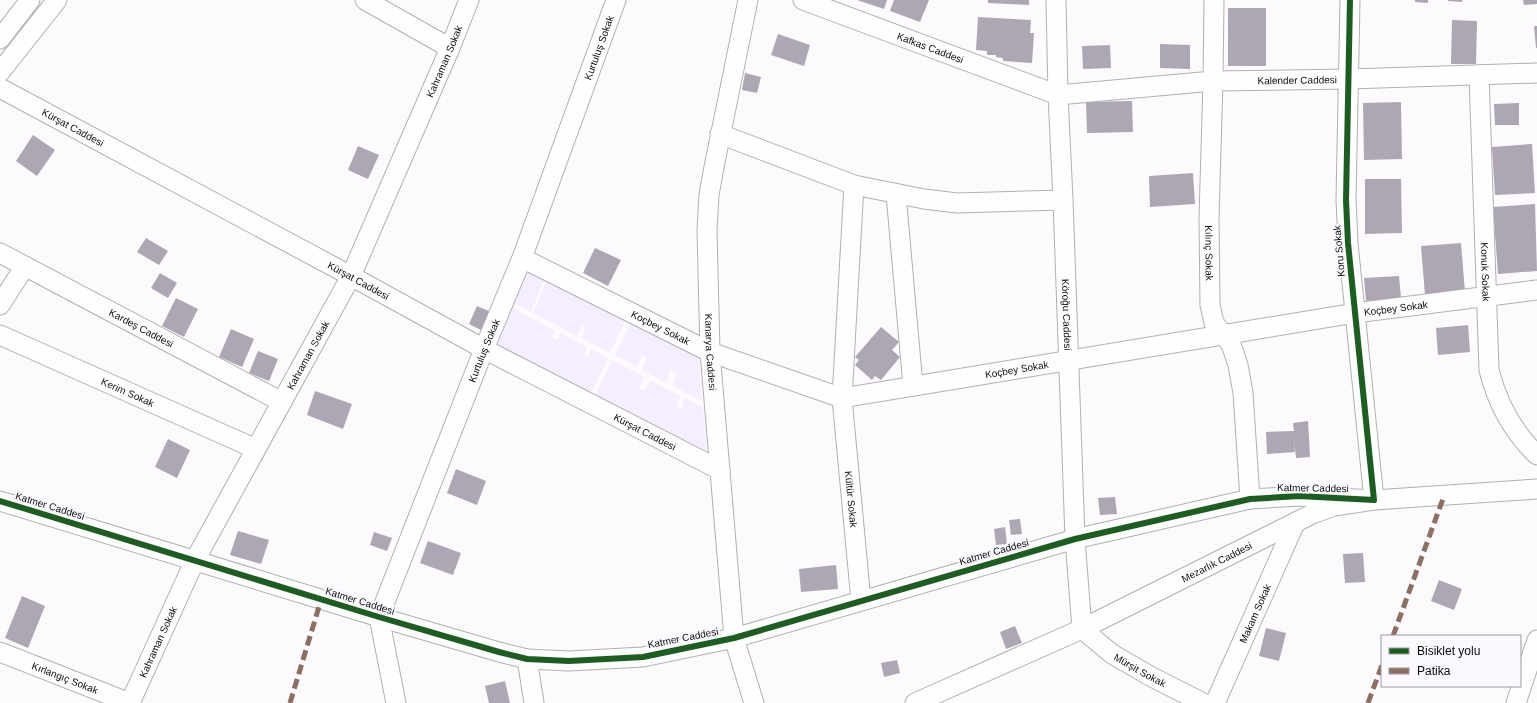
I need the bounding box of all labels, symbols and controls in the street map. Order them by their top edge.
street label: Kurtuluş Sokak [582,13,616,81]
street label: Kahraman Sokak [424,23,464,99]
street label: Kafkas Caddesi [896,30,965,65]
street label: Kalender Caddesi [1257,74,1337,86]
street label: Kürşat Caddesi [40,106,106,148]
street label: Koru Sokak [1331,224,1347,277]
street label: Kılınç Sokak [1204,225,1215,282]
street label: Konuk Sokak [1479,242,1492,303]
street label: Kürşat Caddesi [326,259,391,302]
street label: Köroğu Caddesi [1060,279,1074,351]
street label: Koçbey Sokak [1363,298,1429,317]
street label: Kardeş Caddesi [107,306,176,349]
street label: Koçbey Sokak [630,308,693,347]
street label: Kanarya Caddesi [704,314,719,391]
street label: Kurtuluş Sokak [466,316,502,384]
street label: Kahraman Sokak [284,318,331,391]
street label: Koçbey Sokak [984,358,1050,380]
street label: Kerim Sokak [100,375,157,409]
street label: Kürşat Caddesi [612,411,678,452]
street label: Kültür Sokak [843,470,860,529]
street label: Katmer Caddesi [1277,482,1349,494]
street label: Katmer Caddesi [14,490,86,522]
street label: Katmer Caddesi [958,537,1030,567]
street label: Mezarlık Caddesi [1179,540,1254,584]
street label: Makam Sokak [1237,581,1273,645]
street label: Katmer Caddesi [324,585,396,617]
street label: Kahraman Sokak [137,604,179,679]
street label: Katmer Caddesi [647,626,719,650]
legend [1381,635,1521,687]
text: Bisiklet yolu [1417,644,1480,658]
street label: Mürşit Sokak [1112,651,1169,689]
street label: Kırlangıç Sokak [31,660,101,696]
text: Patika [1417,664,1451,678]

